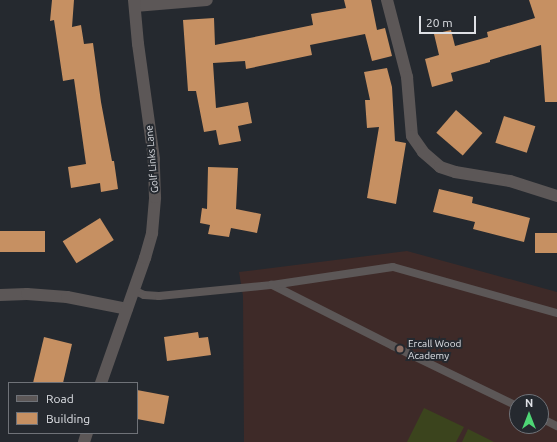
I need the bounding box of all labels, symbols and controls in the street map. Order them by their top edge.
scale bar [421,8,478,34]
text: 20 m [426,16,453,29]
street label: Golf Links Lane [143,125,161,193]
place label: Ercall Wood Academy [408,337,461,360]
marker: Ercall Wood Academy [395,344,405,354]
legend [8,382,138,434]
text: Road [46,392,74,405]
north arrow [509,394,549,434]
text: N [525,397,533,409]
text: Building [46,412,90,425]

